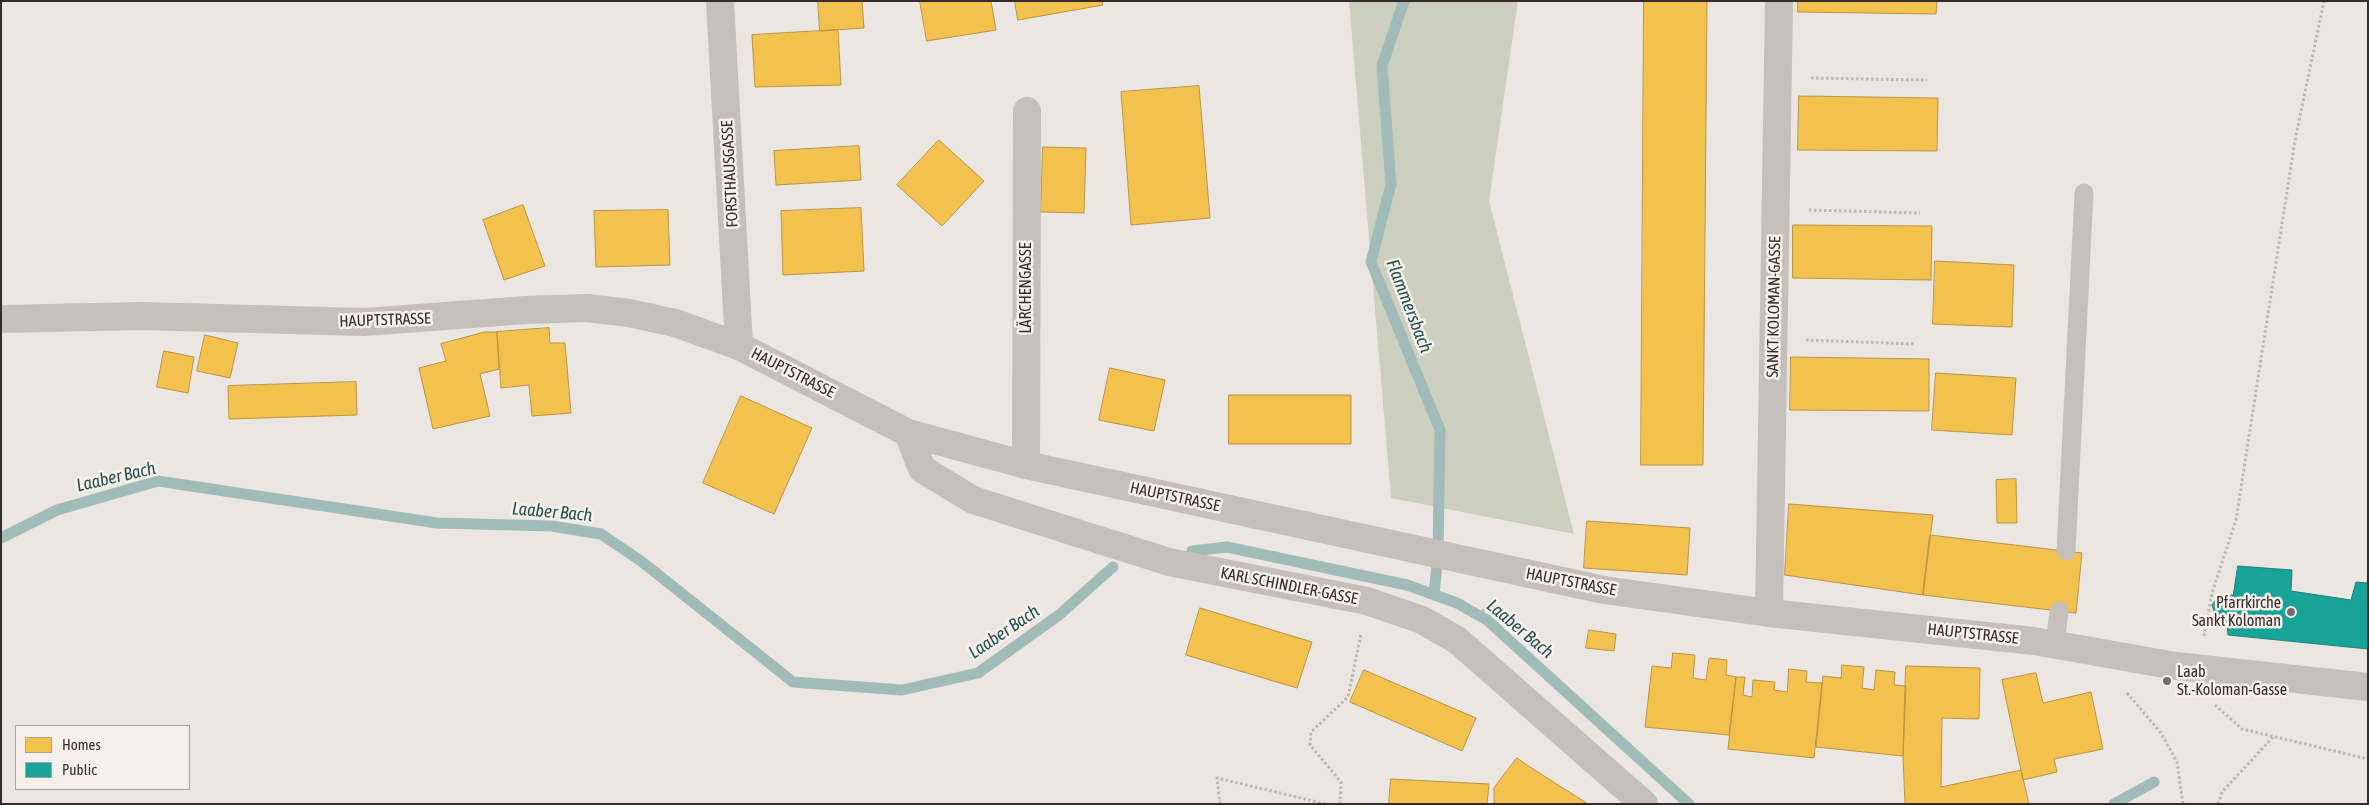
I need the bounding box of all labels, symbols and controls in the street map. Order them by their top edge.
street label: FORSTHAUSGASSE [718,120,742,228]
street label: SANKT KOLOMAN-GASSE [1763,236,1785,378]
street label: LÄRCHENGASSE [1016,242,1036,334]
water label: Flammersbach [1381,256,1437,356]
street label: HAUPTSTRASSE [339,309,431,331]
street label: HAUPTSTRASSE [748,344,838,402]
water label: Laaber Bach [74,457,158,497]
street label: HAUPTSTRASSE [1128,478,1222,516]
water label: Laaber Bach [511,498,593,526]
street label: KARL SCHINDLER-GASSE [1219,563,1359,609]
street label: HAUPTSTRASSE [1524,564,1618,600]
place label: Pfarrkirche Sankt Koloman [2192,593,2281,631]
water label: Laaber Bach [1482,595,1558,663]
water label: Laaber Bach [965,601,1043,663]
marker: Pfarrkirche Sankt Koloman [2285,606,2297,618]
street label: HAUPTSTRASSE [1927,620,2019,648]
place label: Laab St.-Koloman-Gasse [2177,662,2287,700]
marker: Laab St.-Koloman-Gasse [2161,675,2173,687]
legend [15,725,190,790]
text: Homes [62,736,101,753]
text: Public [62,761,97,778]

